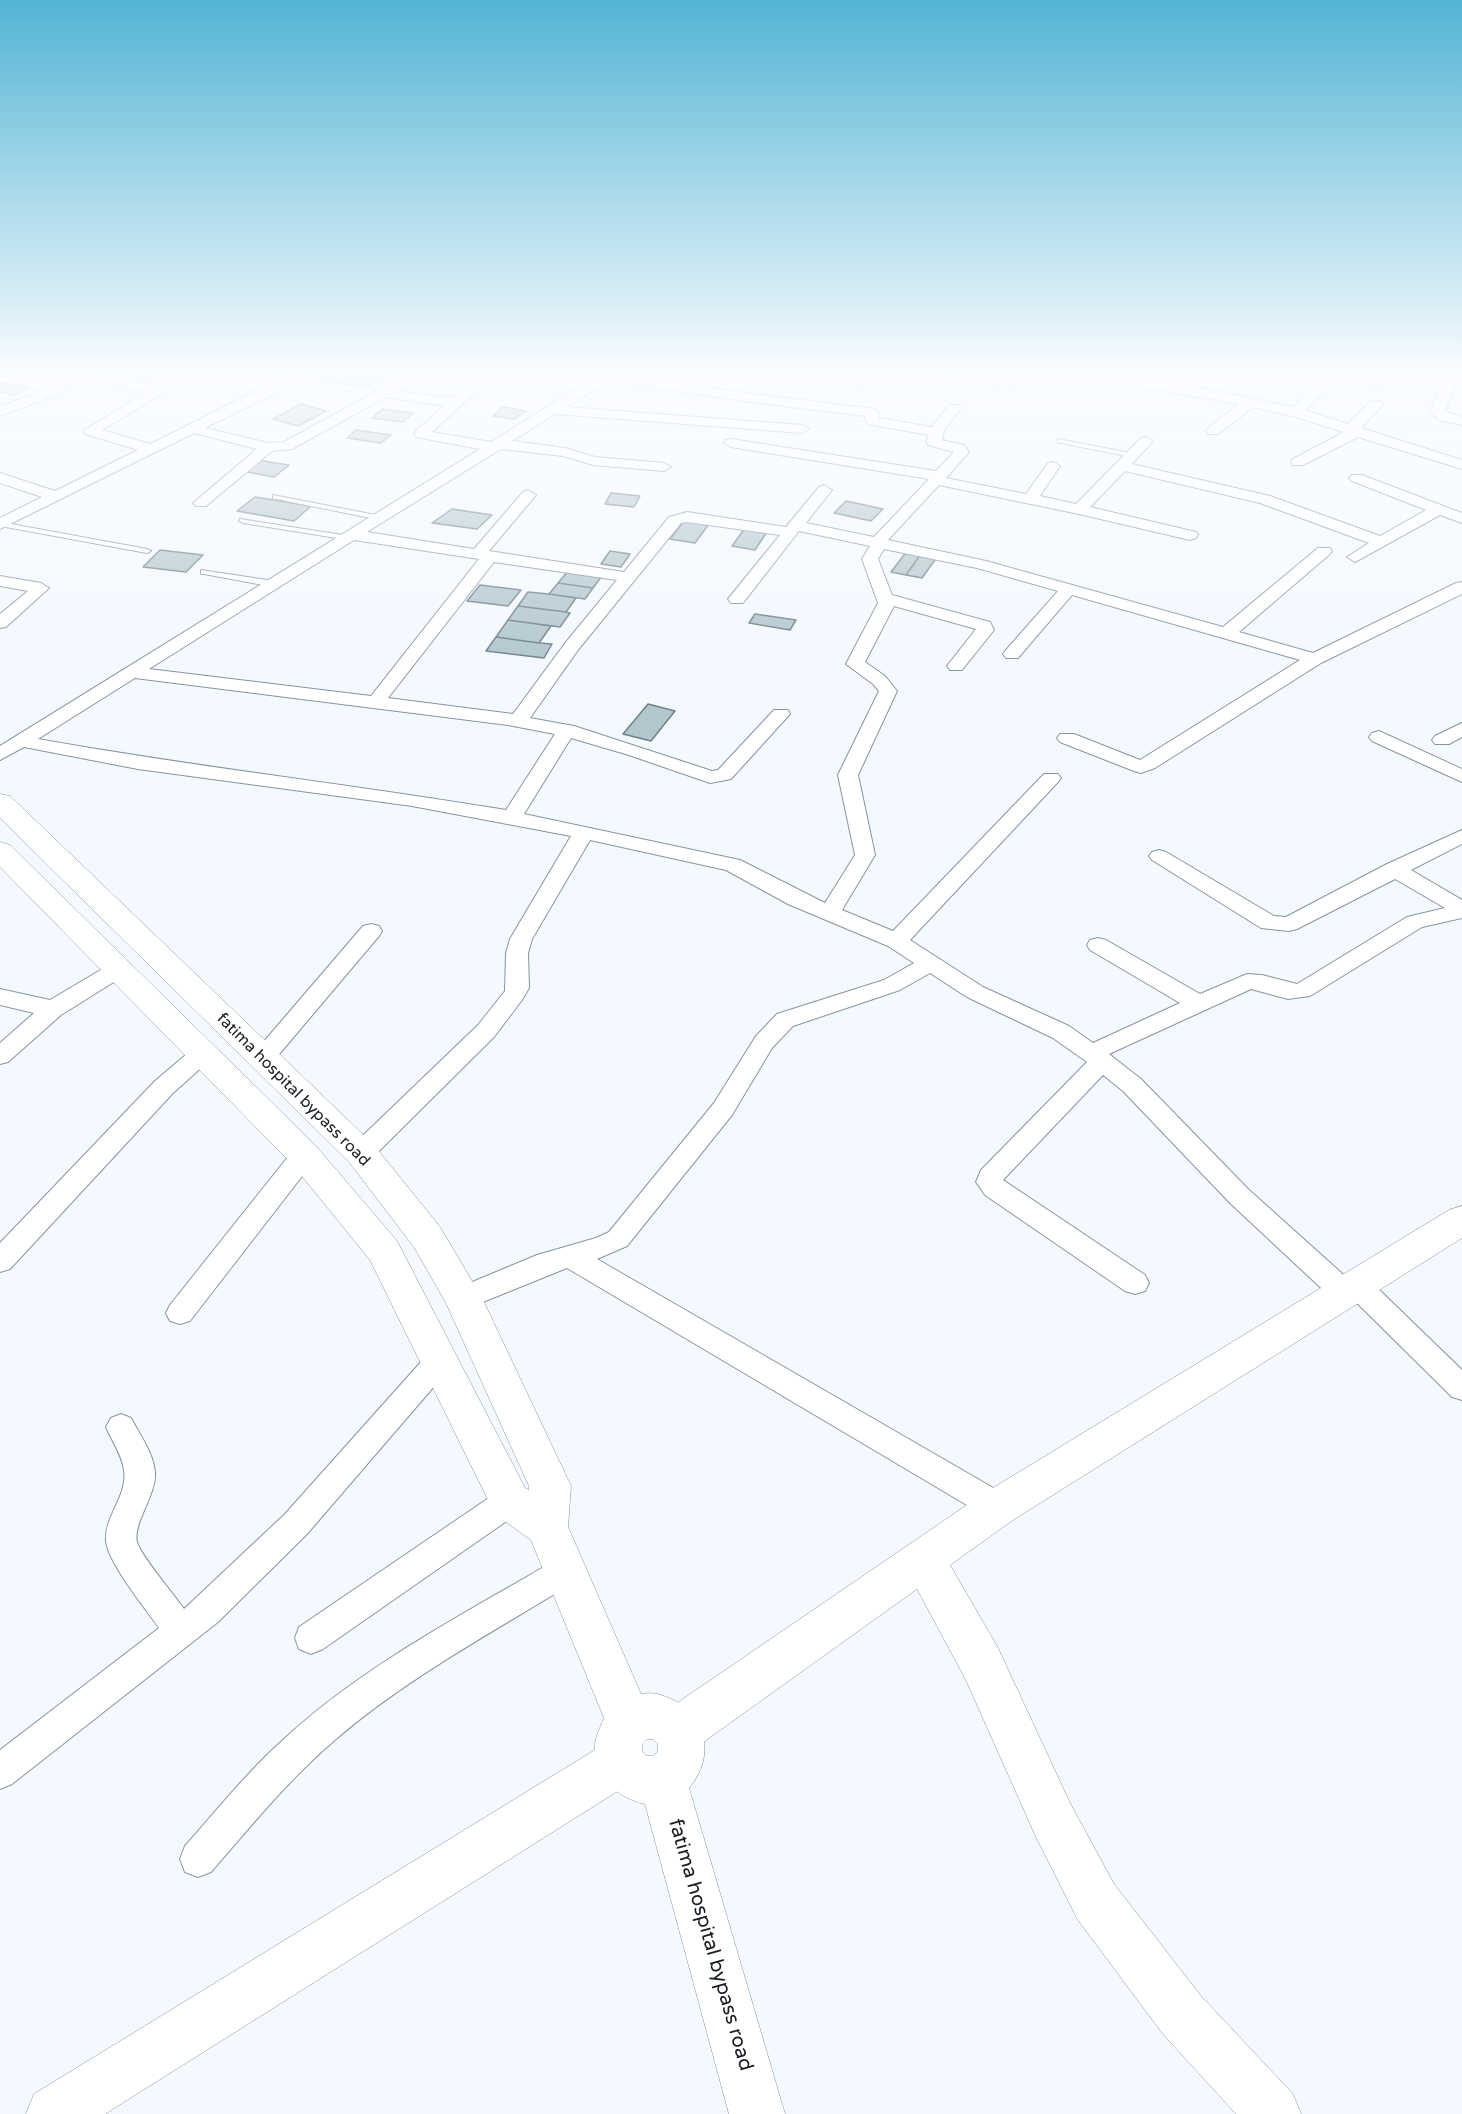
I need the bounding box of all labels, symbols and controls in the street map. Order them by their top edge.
street label: fatima hospital bypass road [212,1009,374,1171]
street label: fatima hospital bypass road [662,1816,758,2074]

